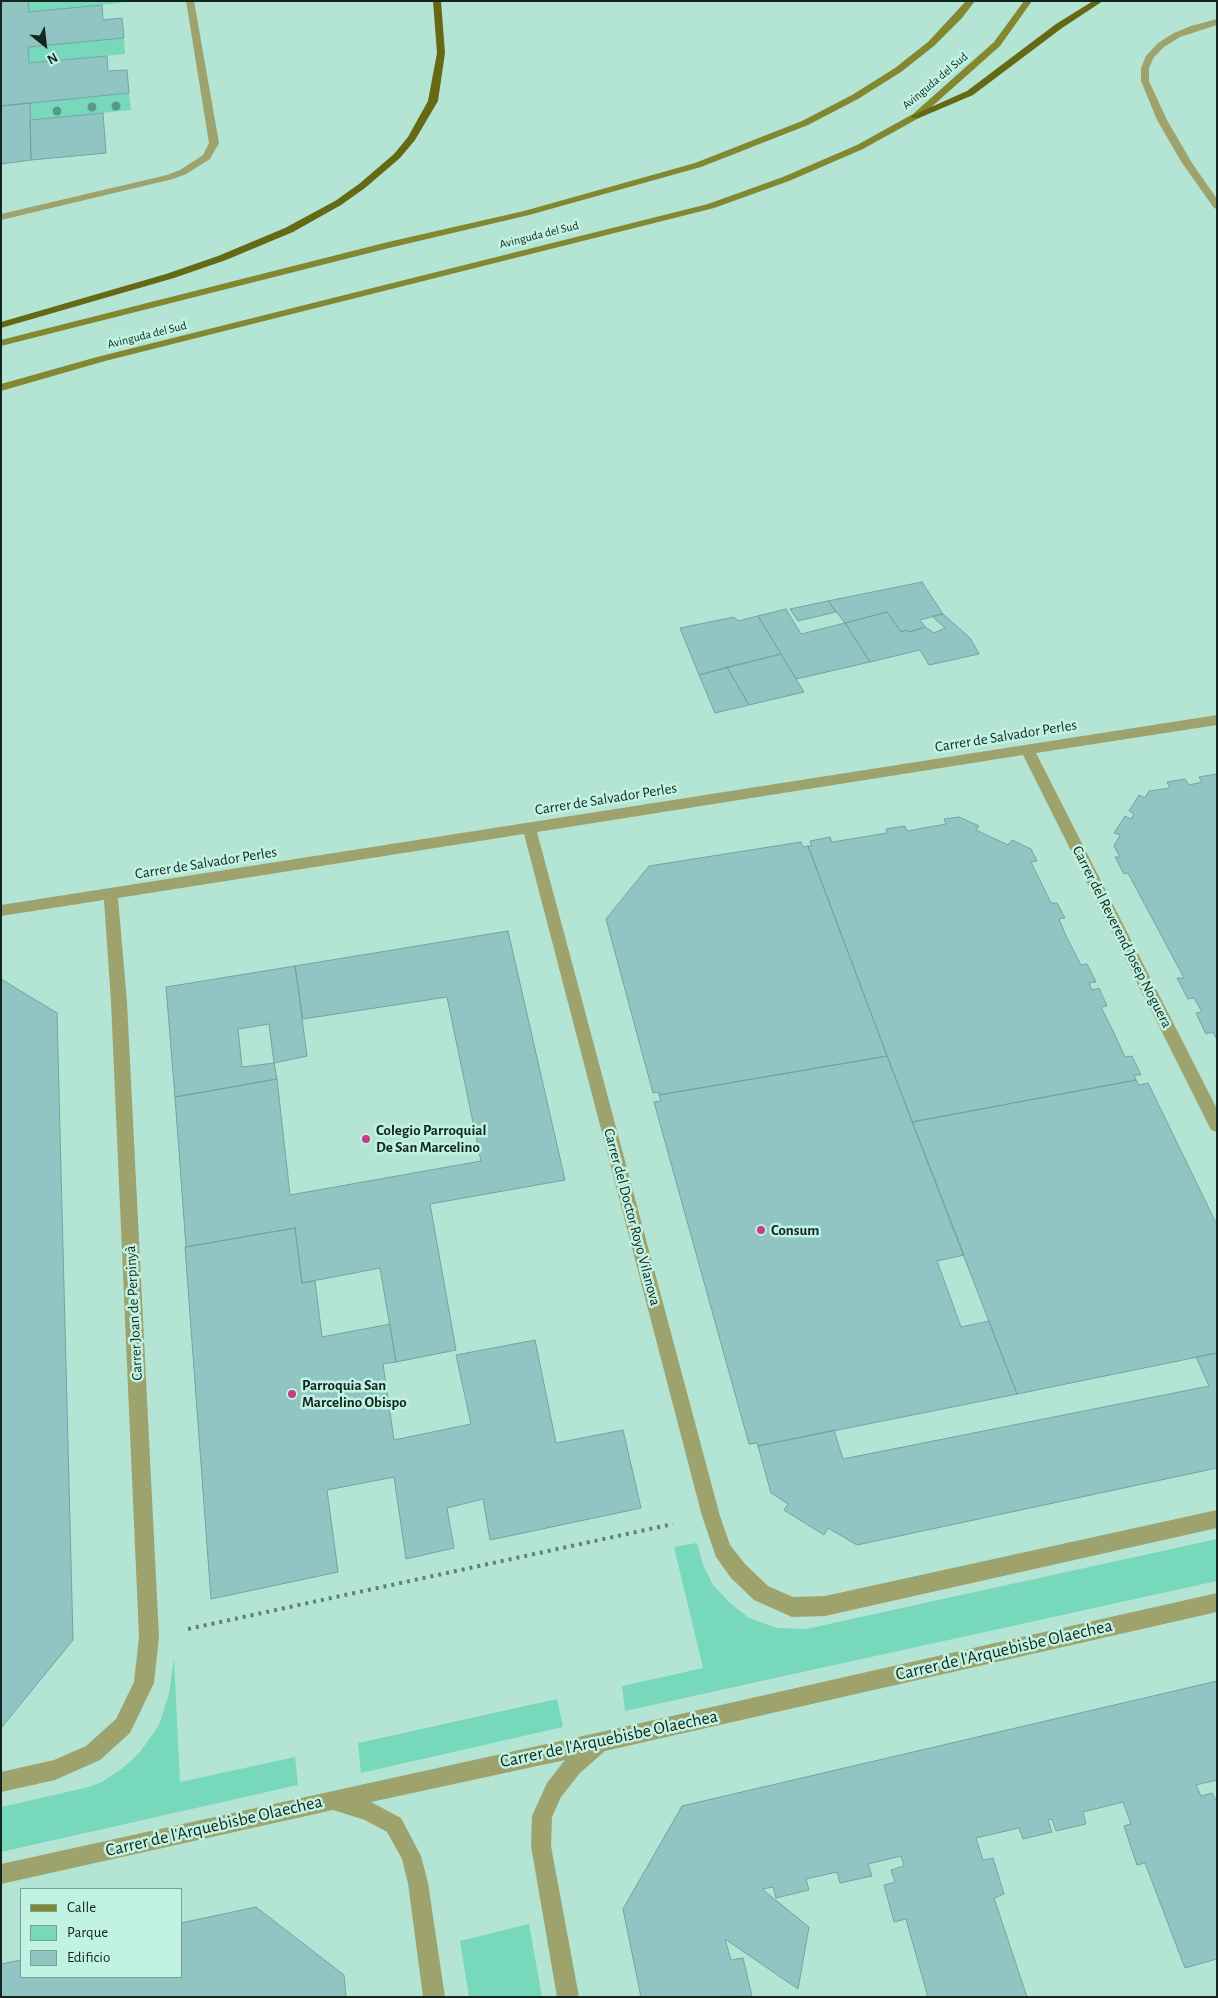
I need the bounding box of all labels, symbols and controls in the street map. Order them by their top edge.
north arrow [20,20,70,70]
street label: Avinguda del Sud [899,49,971,113]
text: N [45,50,60,67]
street label: Avinguda del Sud [498,218,580,252]
street label: Avinguda del Sud [106,318,188,352]
street label: Carrer de Salvador Perles [934,716,1078,756]
street label: Carrer de Salvador Perles [534,779,678,819]
street label: Carrer de Salvador Perles [134,843,278,883]
street label: Carrer del Reverend Josep Noguera [1068,843,1176,1031]
place label: Colegio Parroquial De San Marcelino [376,1121,487,1156]
street label: Carrer del Doctor Royo Vilanova [600,1126,664,1308]
marker: Colegio Parroquial De San Marcelino [360,1133,372,1145]
place label: Consum [771,1221,819,1239]
marker: Consum [755,1224,767,1236]
street label: Carrer Joan de Perpinyà [121,1245,147,1381]
place label: Parroquia San Marcelino Obispo [302,1376,407,1411]
marker: Parroquia San Marcelino Obispo [286,1388,298,1400]
street label: Carrer de l'Arquebisbe Olaechea [893,1615,1115,1685]
street label: Carrer de l'Arquebisbe Olaechea [498,1705,720,1773]
street label: Carrer de l'Arquebisbe Olaechea [103,1791,325,1861]
legend [20,1888,182,1978]
text: Calle [67,1900,96,1915]
text: Parque [67,1925,108,1940]
text: Edificio [67,1950,110,1965]

